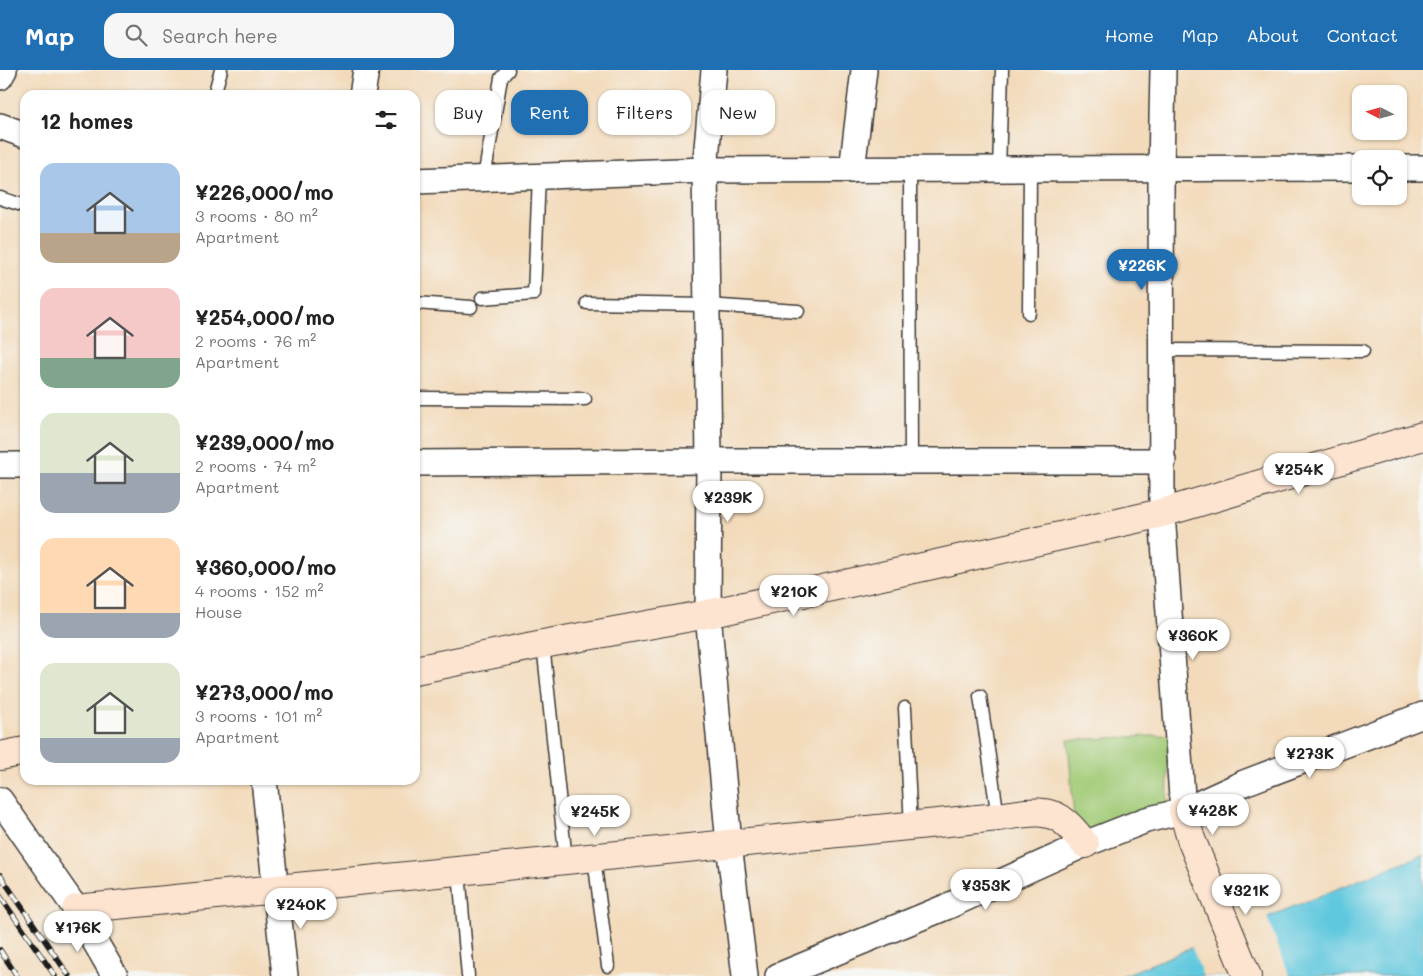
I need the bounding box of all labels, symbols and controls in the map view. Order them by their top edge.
search box [104,13,454,58]
text: Map [25,20,74,51]
icon: search [122,21,150,49]
text: Search here [162,23,278,48]
text: Home [1105,23,1154,47]
text: Map [1182,23,1218,47]
text: About [1246,23,1299,47]
text: Contact [1327,23,1398,47]
north arrow [1352,85,1408,140]
map controls [1352,85,1407,205]
chip: Buy [435,90,501,135]
chip: Rent [511,90,588,135]
chip: Filters [598,90,691,135]
chip: New [701,90,775,135]
icon: filters [372,106,400,134]
text: 12 homes [40,107,133,134]
button: locate [1352,150,1407,205]
text: ¥226,000/mo [195,178,334,205]
icon: home [80,183,140,243]
text: 3 rooms · 80 m² [195,205,318,226]
text: Apartment [195,226,280,247]
pin: ¥226K [1107,248,1177,291]
text: ¥226K [1118,254,1166,275]
text: ¥254,000/mo [195,303,335,330]
icon: home [80,308,140,368]
text: 2 rooms · 76 m² [195,330,316,351]
text: Apartment [195,351,280,372]
text: ¥239,000/mo [195,428,334,455]
icon: home [80,433,140,493]
pin: ¥254K [1264,452,1334,495]
text: 2 rooms · 74 m² [195,455,316,476]
text: ¥254K [1274,458,1324,479]
text: Apartment [195,476,280,497]
pin: ¥239K [693,480,763,523]
text: ¥239K [703,486,753,507]
text: ¥360,000/mo [195,553,336,580]
icon: home [80,558,140,618]
pin: ¥210K [759,574,829,617]
text: 4 rooms · 152 m² [195,580,324,601]
text: ¥210K [770,580,818,601]
text: House [195,601,242,622]
pin: ¥360K [1158,618,1228,661]
text: ¥360K [1168,624,1218,645]
text: ¥273,000/mo [195,678,333,705]
icon: home [80,683,140,743]
text: 3 rooms · 101 m² [195,705,322,726]
text: Apartment [195,726,280,747]
pin: ¥273K [1275,736,1345,779]
text: ¥273K [1286,742,1334,763]
pin: ¥245K [560,794,630,837]
pin: ¥428K [1178,794,1248,836]
text: ¥428K [1188,799,1238,820]
text: ¥245K [570,800,620,821]
pin: ¥353K [951,868,1021,911]
text: ¥353K [961,874,1011,895]
pin: ¥321K [1211,874,1281,916]
text: ¥321K [1223,879,1269,900]
pin: ¥240K [266,888,336,930]
text: ¥240K [276,893,326,914]
pin: ¥176K [43,910,113,953]
text: ¥176K [55,916,101,937]

